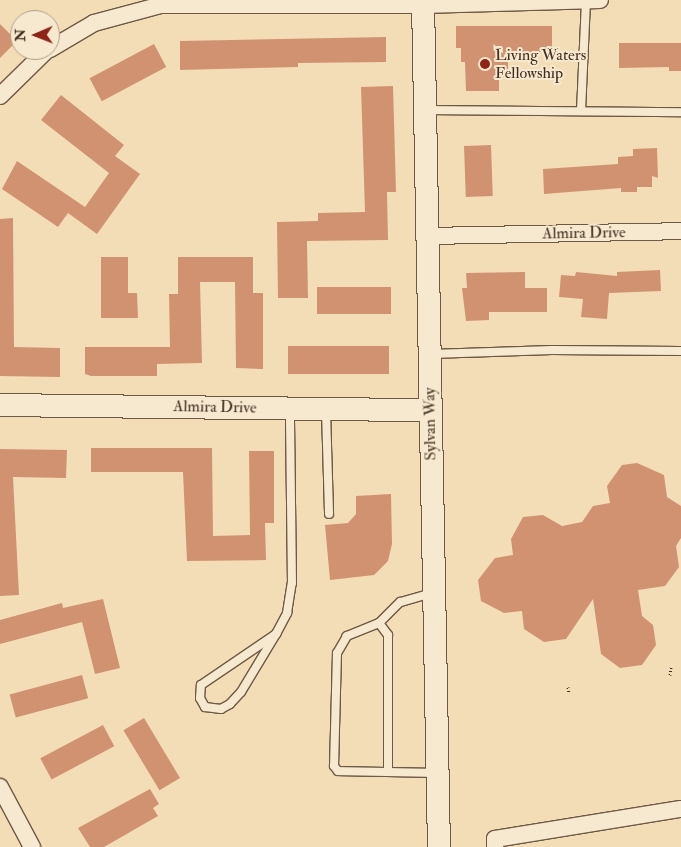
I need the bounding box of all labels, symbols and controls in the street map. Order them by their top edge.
north arrow [10,10,60,60]
text: N [12,29,29,42]
place label: Living Waters Fellowship [495,45,586,83]
marker: Living Waters Fellowship [479,58,491,70]
street label: Almira Drive [542,223,626,243]
street label: Sylvan Way [420,387,440,461]
street label: Almira Drive [173,397,257,417]

